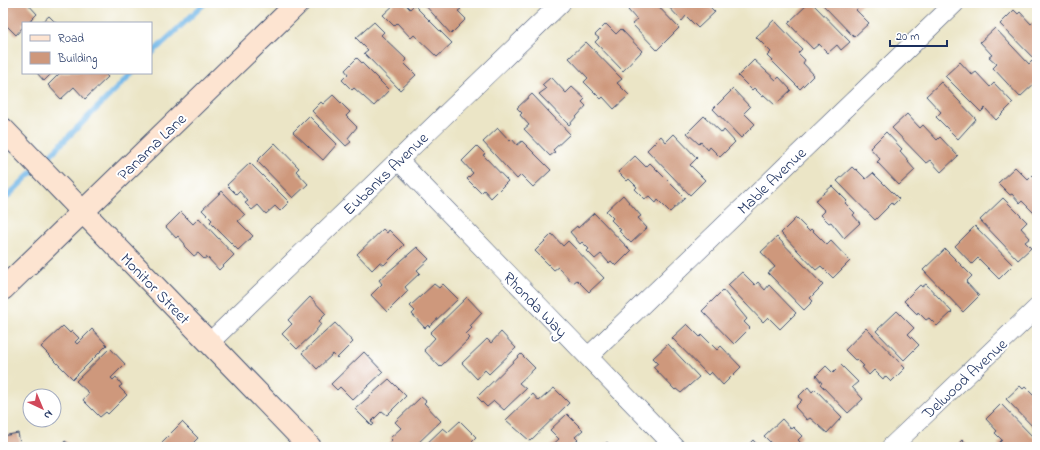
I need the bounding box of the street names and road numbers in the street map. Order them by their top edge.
street label: Panama Lane [112,108,193,187]
street label: Eubanks Avenue [338,127,435,222]
street label: Mable Avenue [732,142,813,221]
street label: Monitor Street [114,248,196,331]
street label: Rhonda Way [497,267,573,344]
street label: Delwood Avenue [916,333,1014,426]

